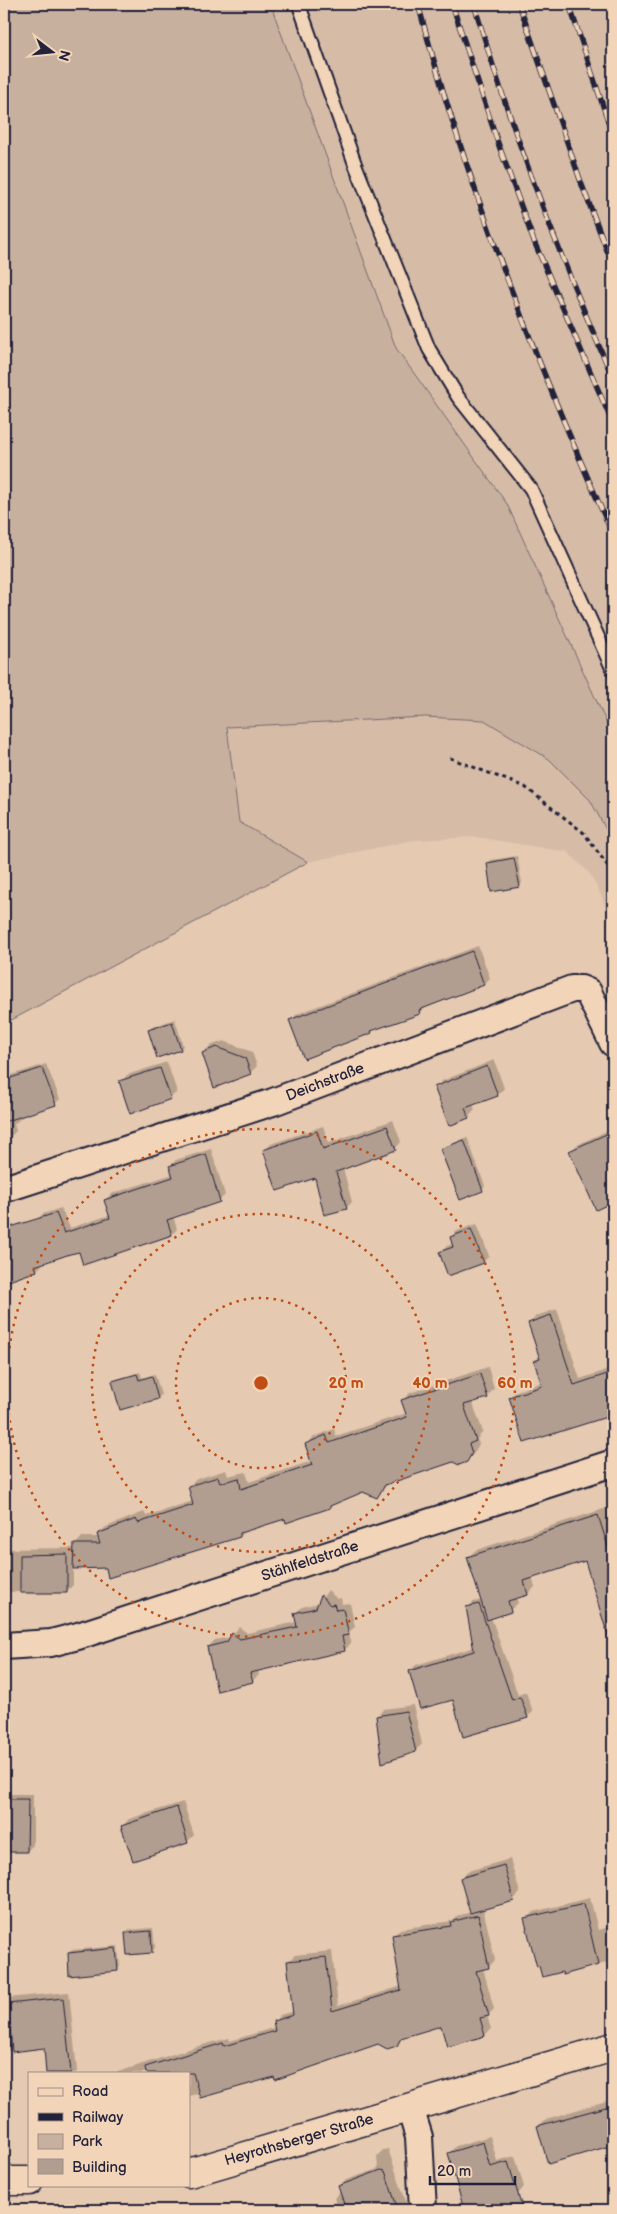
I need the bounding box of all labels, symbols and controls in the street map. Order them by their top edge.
north arrow [28,28,78,78]
text: N [54,48,74,63]
street label: Deichstraße [283,1058,367,1106]
centre of rings [252,1374,270,1392]
text: 20 m [329,1374,364,1393]
text: 40 m [412,1374,448,1393]
text: 60 m [497,1374,533,1393]
street label: Stählfeldstraße [259,1536,361,1586]
legend [28,2072,190,2186]
text: Road [72,2082,108,2101]
text: Railway [72,2108,123,2127]
street label: Heyrothsberger Straße [222,2110,376,2170]
text: Park [72,2132,103,2151]
scale bar [430,2154,514,2186]
text: Building [72,2158,127,2177]
text: 20 m [437,2162,471,2181]

